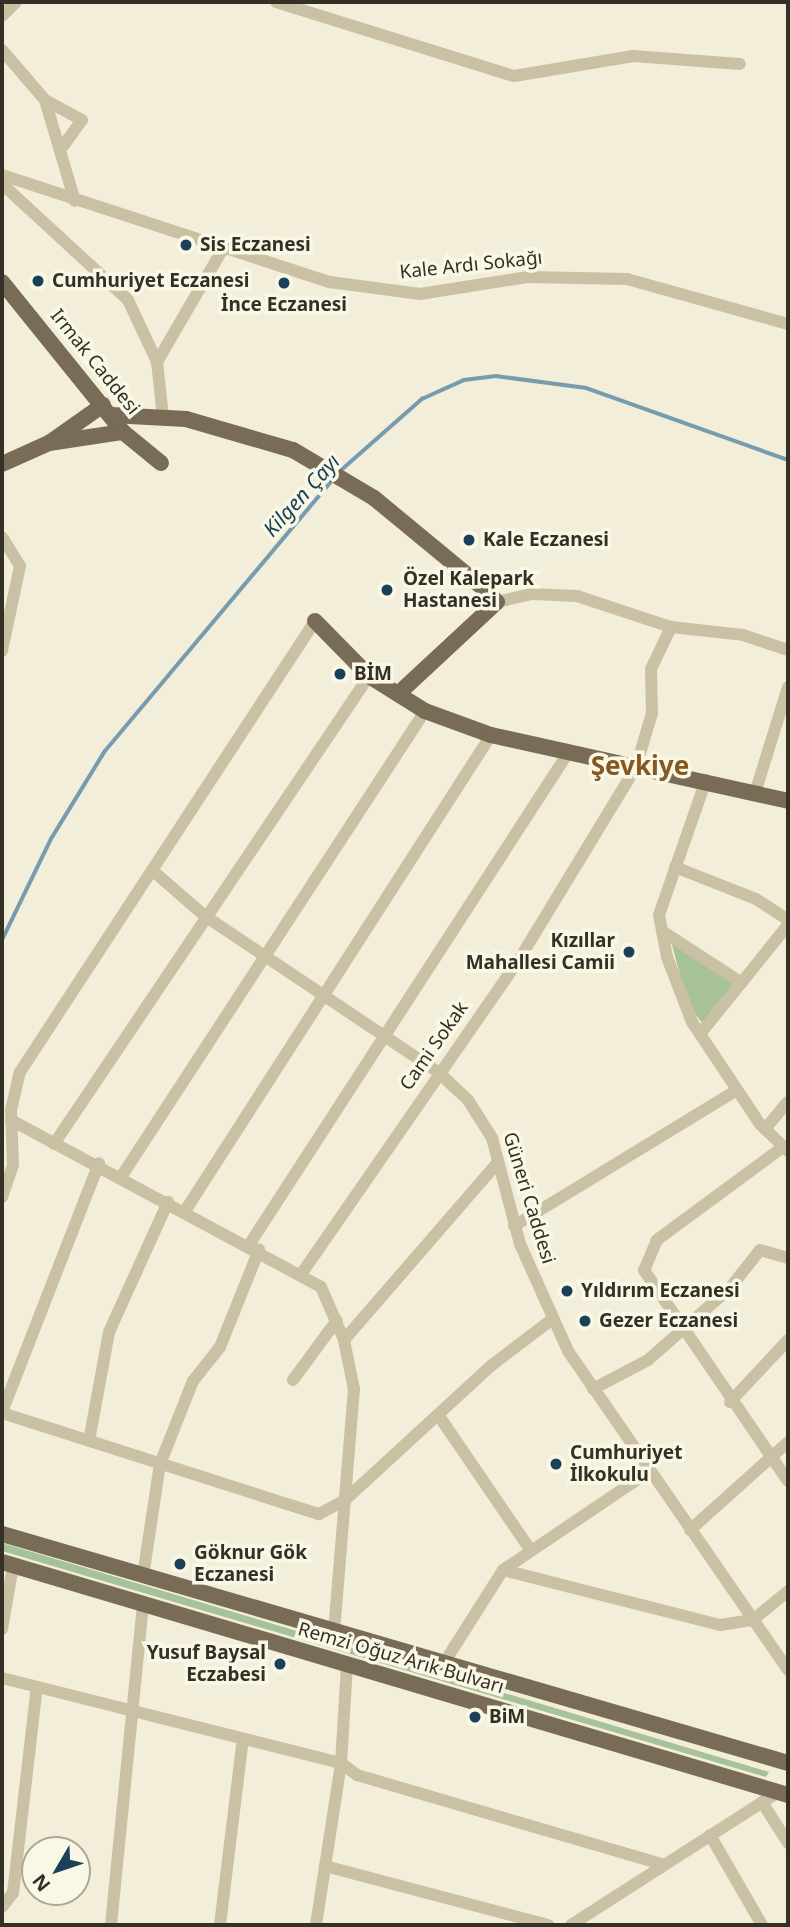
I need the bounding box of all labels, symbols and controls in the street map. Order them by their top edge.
place label: Sis Eczanesi [200,234,311,256]
marker: Sis Eczanesi [178,237,194,253]
street label: Kale Ardı Sokağı [398,246,544,284]
place label: Cumhuriyet Eczanesi [52,270,249,292]
marker: Cumhuriyet Eczanesi [30,273,46,289]
marker: İnce Eczanesi [276,275,292,291]
place label: İnce Eczanesi [221,294,347,316]
street label: Irmak Caddesi [46,305,144,419]
water label: Kilgen Çayı [257,449,345,541]
place label: Kale Eczanesi [483,529,609,551]
marker: Kale Eczanesi [461,532,477,548]
place label: Özel Kalepark Hastanesi [403,568,534,612]
marker: Özel Kalepark Hastanesi [377,580,397,600]
place label: BİM [354,663,392,685]
marker: BİM [332,666,348,682]
district label: Şevkiye [591,750,689,782]
place label: Kızıllar Mahallesi Camii [466,930,615,974]
marker: Kızıllar Mahallesi Camii [621,944,637,960]
street label: Cami Sokak [395,997,473,1095]
street label: Güneri Caddesi [498,1129,560,1267]
place label: Yıldırım Eczanesi [581,1280,740,1302]
marker: Yıldırım Eczanesi [559,1283,575,1299]
place label: Gezer Eczanesi [599,1310,738,1332]
marker: Gezer Eczanesi [577,1313,593,1329]
place label: Cumhuriyet İlkokulu [570,1442,682,1486]
marker: Cumhuriyet İlkokulu [548,1456,564,1472]
place label: Göknur Gök Eczanesi [194,1542,307,1586]
marker: Göknur Gök Eczanesi [172,1556,188,1572]
street label: Remzi Oğuz Arık Bulvarı [295,1618,507,1698]
place label: Yusuf Baysal Eczabesi [147,1642,266,1686]
marker: Yusuf Baysal Eczabesi [272,1656,288,1672]
place label: BiM [489,1706,525,1728]
marker: BiM [467,1709,483,1725]
north arrow [21,1836,91,1906]
text: N [26,1869,56,1897]

